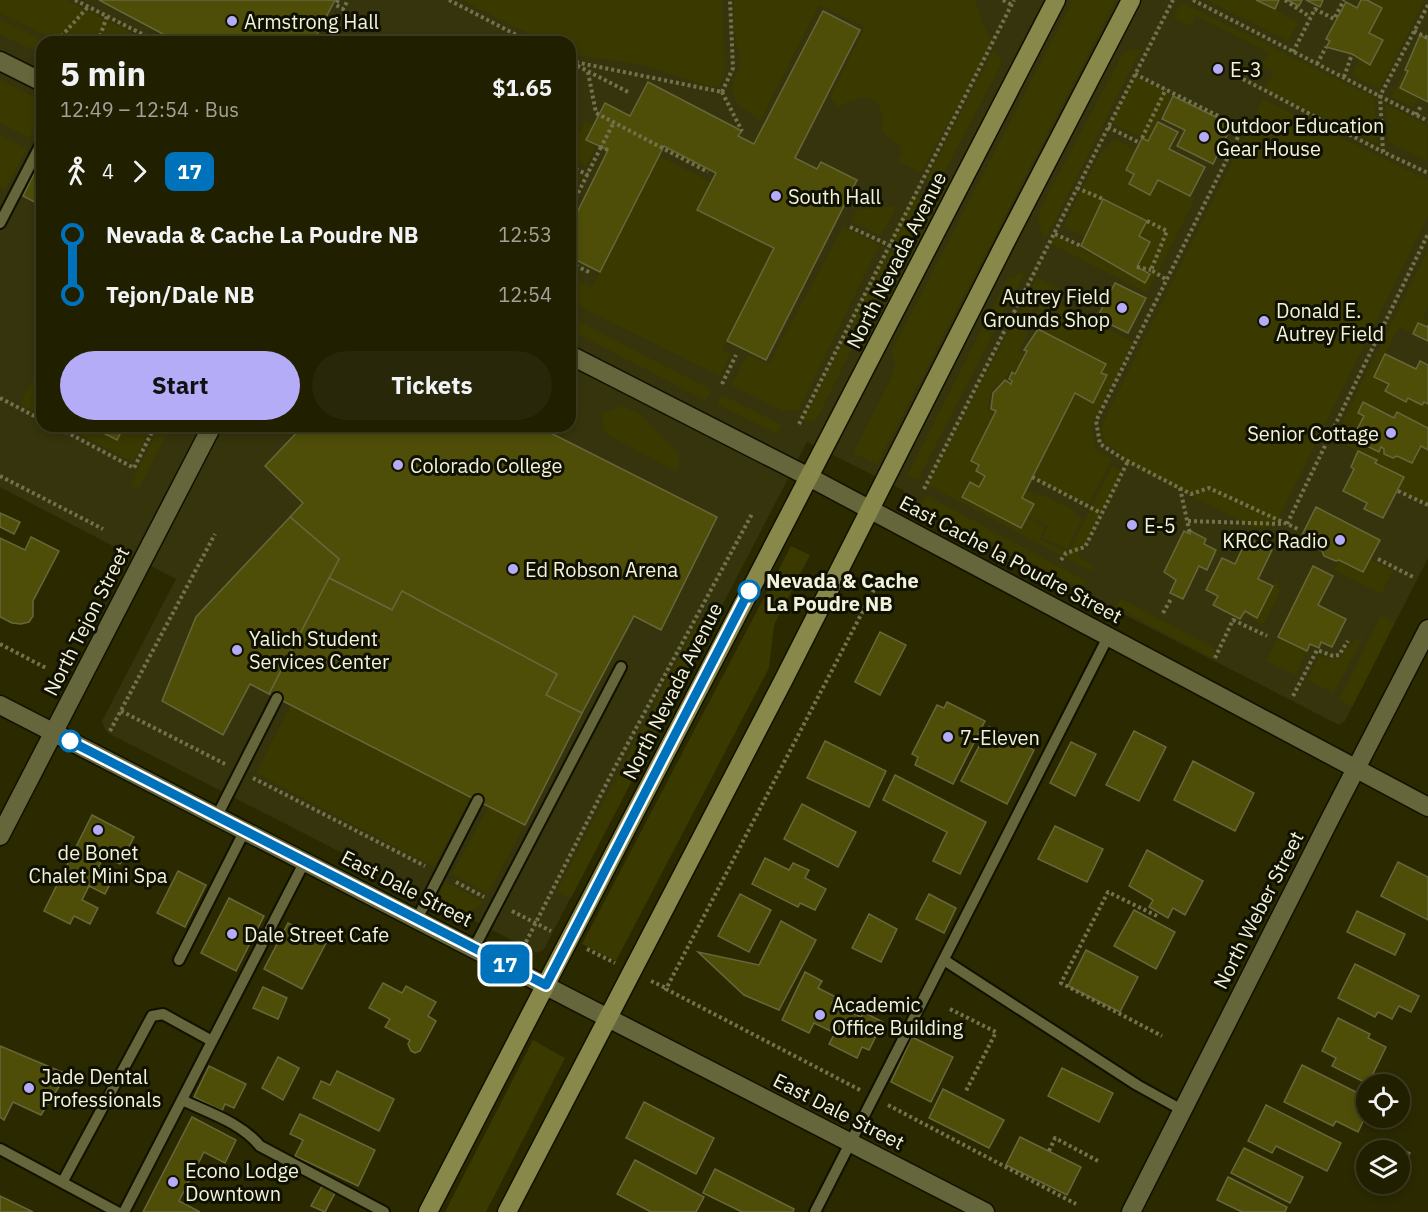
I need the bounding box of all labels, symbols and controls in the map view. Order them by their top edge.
place label: Armstrong Hall [244,8,379,35]
marker: Armstrong Hall [225,14,239,28]
text: 5 min [60,52,146,95]
place label: E-3 [1230,56,1262,83]
marker: E-3 [1211,62,1225,76]
text: $1.65 [492,73,552,102]
text: 12:49 – 12:54 · Bus [60,96,239,123]
place label: Outdoor Education Gear House [1216,112,1384,162]
marker: Outdoor Education Gear House [1197,130,1211,144]
icon: walk [60,155,93,188]
icon: forward [123,155,156,188]
text: 17 [177,157,202,185]
text: 4 [102,158,114,185]
street label: North Nevada Avenue [840,167,952,353]
place label: South Hall [788,183,881,210]
marker: South Hall [769,189,783,203]
text: Nevada & Cache La Poudre NB [106,220,419,249]
text: 12:53 [498,221,552,248]
text: Tejon/Dale NB [106,280,254,309]
text: 12:54 [498,281,552,308]
place label: Autrey Field Grounds Shop [983,283,1110,333]
place label: Donald E. Autrey Field [1276,297,1384,347]
marker: Autrey Field Grounds Shop [1115,301,1129,315]
marker: Donald E. Autrey Field [1257,314,1271,328]
button: Start [60,351,300,420]
button: Tickets [312,351,552,420]
place label: Senior Cottage [1247,420,1379,447]
marker: Senior Cottage [1384,426,1398,440]
place label: Colorado College [410,452,563,479]
marker: Colorado College [391,458,405,472]
street label: East Cache la Poudre Street [895,489,1127,629]
place label: E-5 [1144,512,1176,539]
marker: E-5 [1125,518,1139,532]
place label: KRCC Radio [1222,527,1328,554]
marker: KRCC Radio [1333,533,1347,547]
street label: North Tejon Street [37,542,135,700]
place label: Ed Robson Arena [525,556,678,583]
marker: Ed Robson Arena [506,562,520,576]
place label: Nevada & Cache La Poudre NB [766,567,919,617]
marker: Nevada & Cache La Poudre NB [738,580,760,602]
street label: North Nevada Avenue [616,598,728,784]
place label: Yalich Student Services Center [249,625,389,675]
marker: Yalich Student Services Center [230,643,244,657]
place label: 7-Eleven [960,724,1040,751]
unlabelled marker [59,730,81,752]
marker: 7-Eleven [941,730,955,744]
marker: de Bonet Chalet Mini Spa [91,823,105,837]
street label: North Weber Street [1207,826,1309,994]
place label: de Bonet Chalet Mini Spa [29,839,168,889]
street label: East Dale Street [337,843,477,933]
place label: Dale Street Cafe [244,921,389,948]
marker: Dale Street Cafe [225,927,239,941]
line badge: 17 [478,944,532,984]
text: 17 [492,950,518,978]
place label: Academic Office Building [832,991,963,1041]
marker: Academic Office Building [813,1008,827,1022]
place label: Jade Dental Professionals [41,1063,161,1113]
street label: East Dale Street [769,1066,909,1156]
map controls [1356,1074,1410,1194]
button: locate [1356,1074,1410,1128]
marker: Jade Dental Professionals [22,1081,36,1095]
button: layers [1356,1140,1410,1194]
place label: Econo Lodge Downtown [185,1157,299,1207]
marker: Econo Lodge Downtown [166,1175,180,1189]

